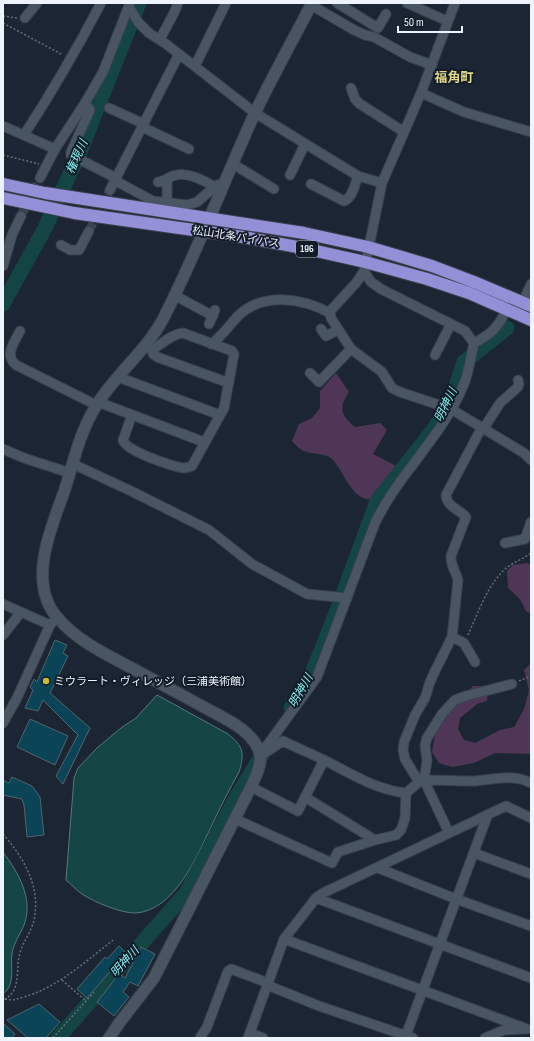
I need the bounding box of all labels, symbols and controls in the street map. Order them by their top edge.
scale bar [398,8,462,34]
text: 50 m [404,15,424,30]
district label: 福角町 [434,70,474,86]
water label: 権現川 [63,136,92,177]
street label: 松山北条バイパス [192,224,280,250]
road number: 196 [296,241,318,257]
water label: 明神川 [431,384,462,424]
water label: 明神川 [286,670,317,710]
place label: ミウラート・ヴィレッジ（三浦美術館） [54,675,252,688]
marker: ミウラート・ヴィレッジ（三浦美術館） [41,676,51,686]
water label: 明神川 [107,942,144,980]

